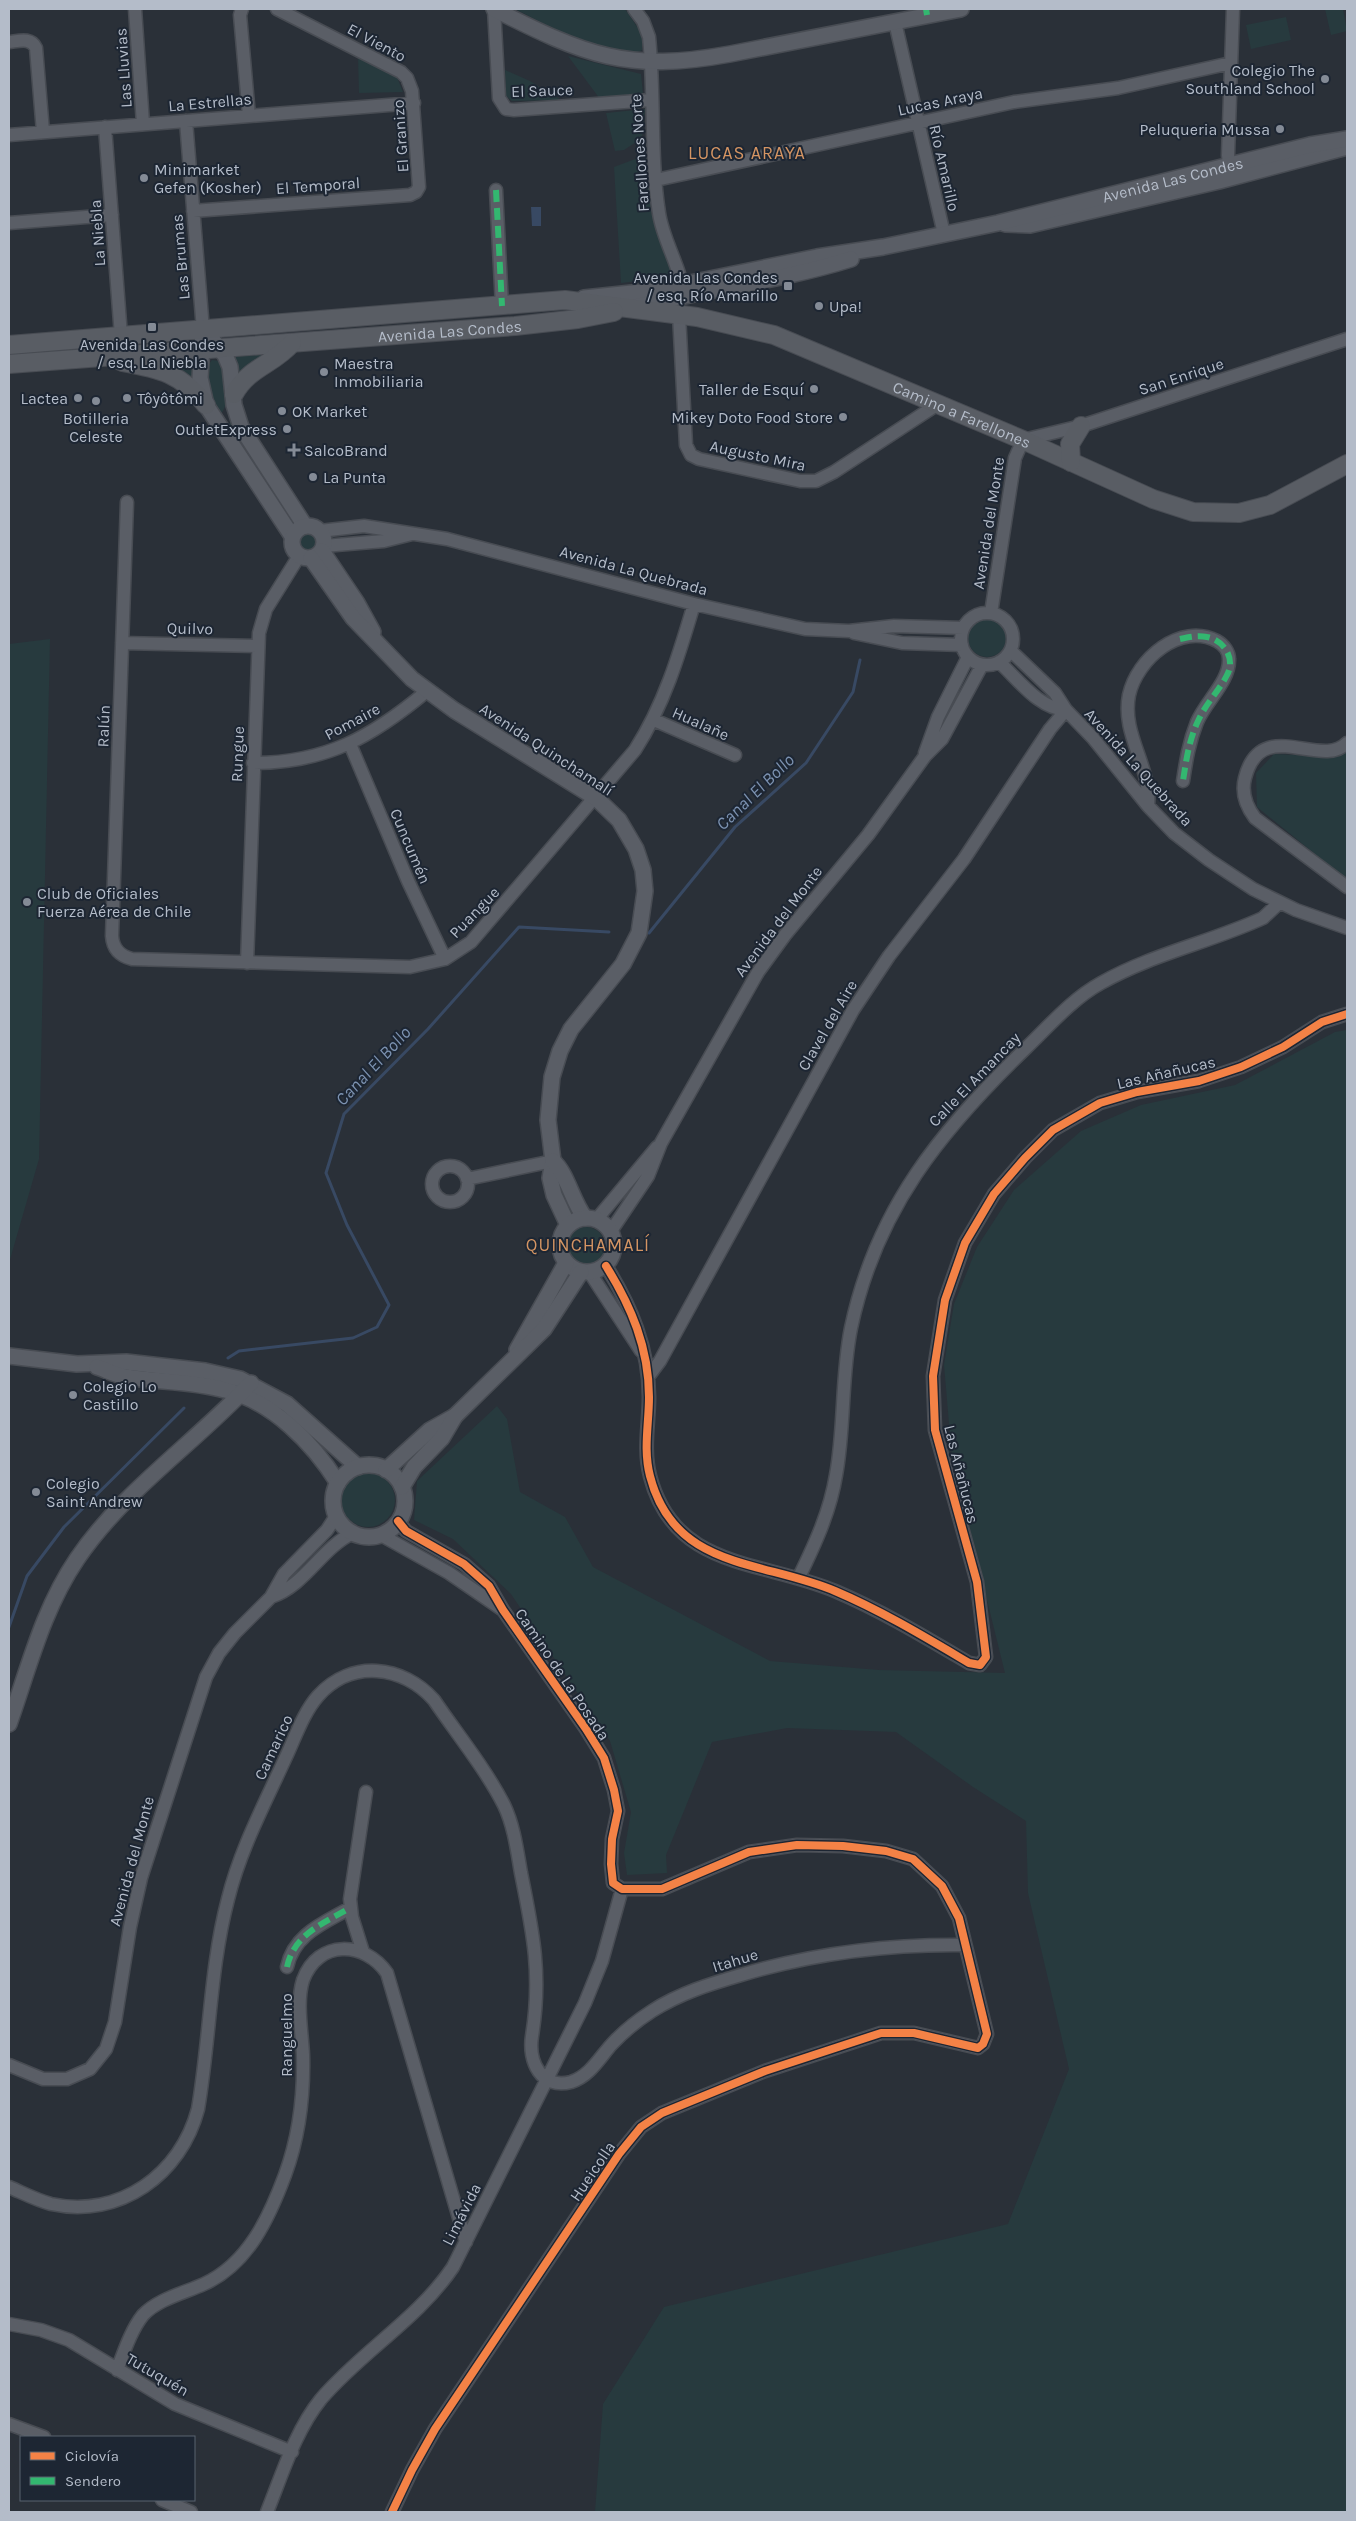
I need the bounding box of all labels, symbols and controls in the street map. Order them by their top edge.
street label: El Viento [344,19,409,66]
street label: Las Lluvias [111,27,136,109]
place label: Colegio The Southland School [1185,61,1315,98]
marker: Colegio The Southland School [1319,73,1331,85]
street label: El Sauce [511,80,573,101]
street label: Lucas Araya [896,83,984,120]
street label: La Estrellas [168,89,253,116]
street label: Farellones Norte [626,93,653,213]
street label: El Granizo [388,99,413,173]
place label: Peluqueria Mussa [1139,120,1270,139]
street label: Río Amarillo [925,123,964,213]
marker: Peluqueria Mussa [1274,123,1286,135]
district label: LUCAS ARAYA [688,142,806,164]
street label: Avenida Las Condes [1100,153,1245,207]
place label: Minimarket Gefen (Kosher) [154,160,262,197]
marker: Minimarket Gefen (Kosher) [138,172,150,184]
street label: El Temporal [275,173,361,198]
street label: La Niebla [86,199,109,267]
street label: Las Brumas [167,213,194,301]
place label: Avenida Las Condes / esq. Río Amarillo [634,268,778,305]
marker: Avenida Las Condes / esq. Río Amarillo [782,280,794,292]
place label: Upa! [829,297,862,316]
marker: Upa! [813,300,825,312]
street label: Avenida Las Condes [377,316,523,346]
marker: Avenida Las Condes / esq. La Niebla [146,321,158,333]
place label: Avenida Las Condes / esq. La Niebla [80,335,224,372]
place label: Maestra Inmobiliaria [334,354,424,391]
street label: San Enrique [1136,354,1226,399]
marker: Maestra Inmobiliaria [318,366,330,378]
street label: Camino a Farellones [890,377,1034,452]
place label: Taller de Esquí [699,380,804,399]
marker: Taller de Esquí [808,383,820,395]
place label: Lactea [20,389,68,408]
place label: Tôyôtômi [137,389,203,408]
marker: Lactea [72,392,84,404]
marker: Tôyôtômi [121,392,133,404]
marker: Botilleria Celeste [90,395,102,407]
place label: OK Market [292,402,367,421]
marker: OK Market [276,405,288,417]
place label: Mikey Doto Food Store [671,408,833,427]
place label: Botilleria Celeste [63,409,129,446]
marker: Mikey Doto Food Store [837,411,849,423]
place label: OutletExpress [175,420,277,439]
marker: OutletExpress [281,423,293,435]
street label: Augusto Mira [708,436,808,475]
place label: SalcoBrand [304,441,388,460]
marker: SalcoBrand [288,444,300,456]
street label: Avenida del Monte [969,456,1008,591]
place label: La Punta [323,468,386,487]
marker: La Punta [307,471,319,483]
street label: Avenida La Quebrada [558,542,710,599]
street label: Quilvo [167,619,213,638]
street label: Pomaire [321,699,383,744]
street label: Avenida Quinchamalí [476,699,617,800]
street label: Hualañe [669,703,732,744]
street label: Ralún [93,704,114,748]
street label: Avenida La Quebrada [1081,704,1197,830]
street label: Rungue [227,726,248,782]
water label: Canal El Bollo [711,749,799,835]
street label: Cuncumén [386,806,435,887]
street label: Avenida del Monte [731,862,826,980]
street label: Puangue [445,883,503,942]
place label: Club de Oficiales Fuerza Aérea de Chile [37,884,191,921]
marker: Club de Oficiales Fuerza Aérea de Chile [21,896,33,908]
street label: Clavel del Aire [794,977,861,1074]
water label: Canal El Bollo [331,1022,415,1110]
street label: Calle El Amancay [924,1028,1025,1131]
street label: Las Añañucas [1115,1052,1217,1093]
district label: QUINCHAMALÍ [526,1233,650,1256]
place label: Colegio Lo Castillo [83,1377,157,1414]
marker: Colegio Lo Castillo [67,1389,79,1401]
street label: Las Añañucas [940,1423,983,1525]
place label: Colegio Saint Andrew [46,1474,143,1511]
marker: Colegio Saint Andrew [30,1486,42,1498]
street label: Camino de La Posada [511,1605,614,1744]
street label: Camarico [250,1711,297,1783]
street label: Avenida del Monte [105,1794,158,1928]
street label: Itahue [710,1945,760,1976]
street label: Ranguelmo [277,1993,296,2077]
street label: Hueicolla [565,2138,619,2205]
street label: Limávida [438,2180,485,2248]
street label: Tutuquén [123,2349,192,2400]
legend [20,2436,195,2501]
text: Ciclovía [65,2447,119,2465]
text: Sendero [65,2472,121,2490]

